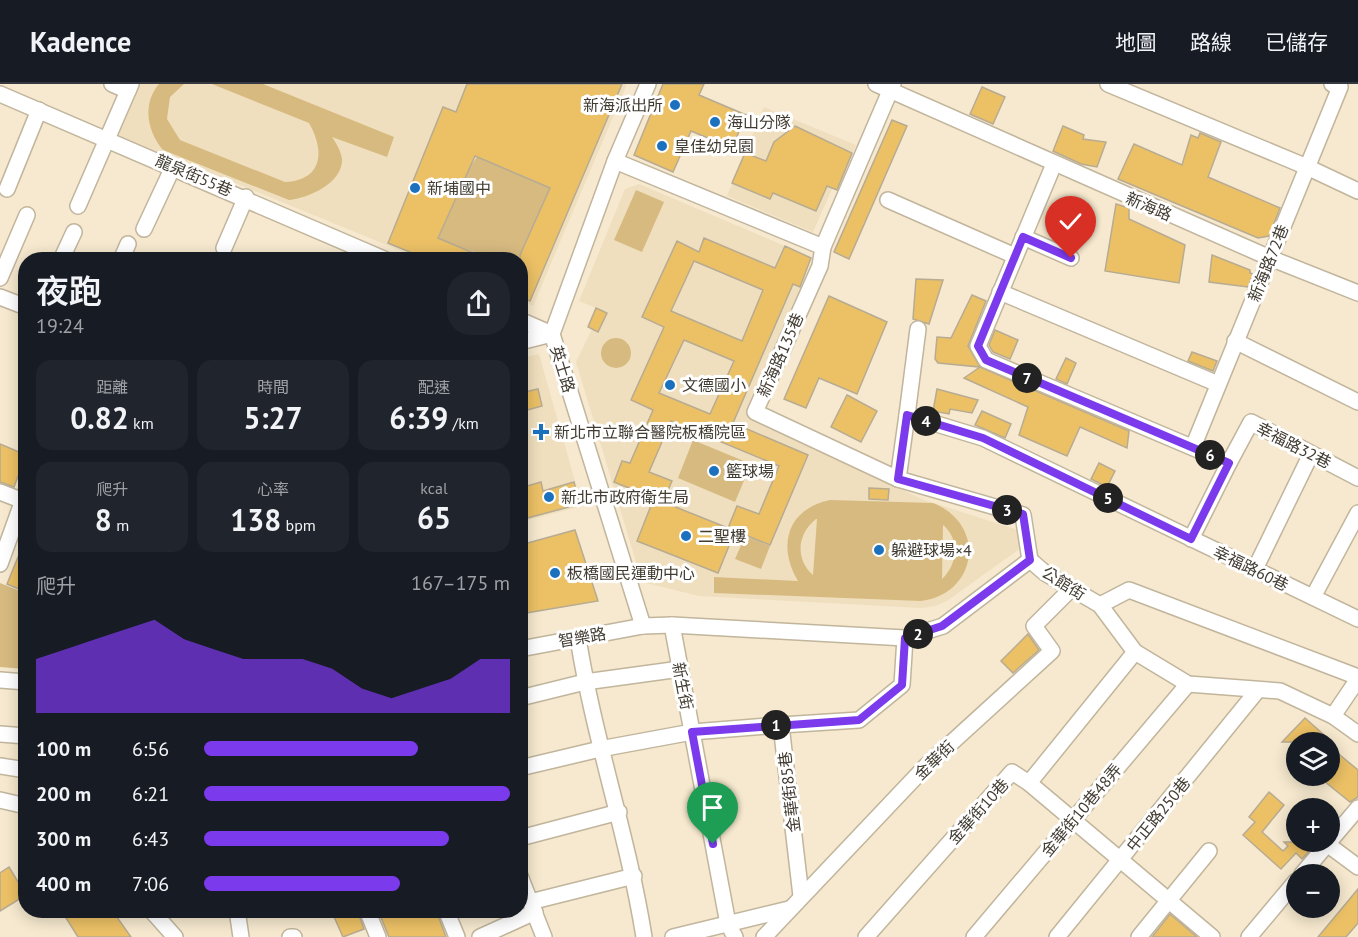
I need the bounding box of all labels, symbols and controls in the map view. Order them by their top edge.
text: Kadence [30,23,131,60]
text: 地圖 [1115,29,1157,56]
text: 路線 [1190,29,1232,56]
text: 已儲存 [1265,29,1328,56]
place label: 新海派出所 [583,95,663,115]
marker: 新海派出所 [668,98,682,112]
place label: 海山分隊 [727,112,791,132]
marker: 海山分隊 [708,115,722,129]
place label: 皇佳幼兒園 [674,136,754,156]
marker: 皇佳幼兒園 [655,139,669,153]
street label: 龍泉街55巷 [153,150,235,200]
place label: 新埔國中 [427,178,491,198]
marker: 新埔國中 [408,181,422,195]
street label: 新海路 [1123,187,1175,225]
pin [1045,196,1096,258]
icon: check [1054,205,1087,238]
street label: 新海路72巷 [1243,221,1293,305]
text: 夜跑 [36,269,102,312]
button: share [447,272,510,335]
street label: 新海路135巷 [753,310,807,400]
text: 19:24 [36,313,84,339]
street label: 英士路 [546,343,580,395]
pin: 7 [1012,363,1042,393]
text: 7 [1022,368,1032,388]
place label: 文德國小 [682,375,746,395]
text: 距離 [96,377,128,397]
text: 時間 [257,377,289,397]
text: 配速 [418,377,450,397]
marker: 文德國小 [663,378,677,392]
text: 0.82 [70,398,129,437]
text: 5:27 [243,398,303,437]
text: 6:39 [389,398,448,437]
pin: 4 [911,406,941,436]
text: 4 [921,411,931,431]
text: km [129,413,154,433]
text: /km [448,413,479,433]
street label: 幸福路32巷 [1253,418,1335,472]
place label: 新北市立聯合醫院板橋院區 [554,422,746,442]
marker: 新北市立聯合醫院板橋院區 [532,423,550,441]
pin: 6 [1195,440,1225,470]
text: 6 [1205,445,1215,465]
place label: 籃球場 [726,461,774,481]
marker: 籃球場 [707,464,721,478]
text: kcal [420,478,448,498]
text: 爬升 [96,479,128,499]
text: 心率 [257,479,289,499]
pin: 5 [1093,483,1123,513]
place label: 新北市政府衛生局 [561,487,689,507]
text: 5 [1103,488,1113,508]
marker: 新北市政府衛生局 [542,490,556,504]
pin: 3 [992,495,1022,525]
text: 65 [417,498,451,537]
text: 8 [95,500,112,539]
text: 138 [230,500,281,539]
text: 3 [1002,500,1012,520]
text: m [112,515,129,535]
text: bpm [281,515,316,535]
place label: 二聖樓 [698,526,746,546]
marker: 二聖樓 [679,529,693,543]
place label: 躲避球場×4 [891,540,972,560]
street label: 幸福路60巷 [1210,541,1292,595]
marker: 躲避球場×4 [872,543,886,557]
street label: 公館街 [1038,562,1090,604]
place label: 板橋國民運動中心 [567,563,695,583]
marker: 板橋國民運動中心 [548,566,562,580]
text: 167–175 m [411,570,510,596]
text: 爬升 [36,573,76,599]
pin: 2 [903,619,933,649]
street label: 智樂路 [557,623,607,651]
text: 2 [913,624,923,644]
street label: 新生街 [669,661,697,711]
pin: 1 [761,710,791,740]
text: 1 [771,715,781,735]
map controls [1286,732,1340,918]
button: layers [1286,732,1340,786]
text: 100 m [36,736,91,762]
text: 6:56 [132,736,169,762]
street label: 金華街 [910,736,958,784]
street label: 金華街85巷 [774,750,804,834]
street label: 金華街10巷48弄 [1036,760,1126,860]
street label: 中正路250巷 [1122,773,1194,855]
street label: 金華街10巷 [943,774,1013,848]
text: 200 m [36,781,91,807]
text: 6:21 [132,781,169,807]
pin [687,782,738,844]
icon: arrive [696,791,729,824]
button: + [1286,798,1340,852]
text: 300 m [36,826,91,852]
text: 6:43 [132,826,169,852]
button: − [1286,864,1340,918]
text: 400 m [36,871,91,897]
text: 7:06 [132,871,169,897]

